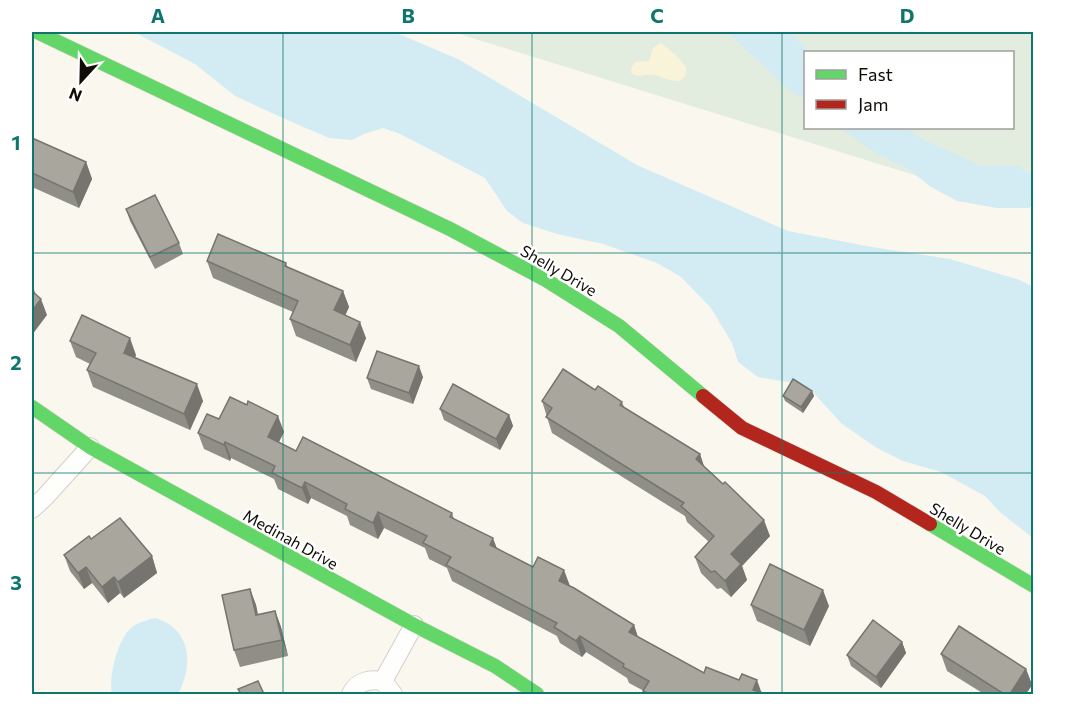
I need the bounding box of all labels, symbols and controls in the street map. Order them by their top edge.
text: A [151,3,165,27]
text: B [401,3,415,27]
text: C [650,3,664,27]
text: D [900,3,914,27]
north arrow [51,51,111,111]
legend [804,51,1014,129]
text: Fast [858,63,893,85]
text: N [66,84,84,106]
text: Jam [858,93,888,115]
text: 1 [11,130,21,154]
street label: Shelly Drive [517,240,601,300]
text: 2 [10,350,22,374]
street label: Shelly Drive [927,498,1009,558]
street label: Medinah Drive [240,505,342,573]
text: 3 [10,570,22,594]

